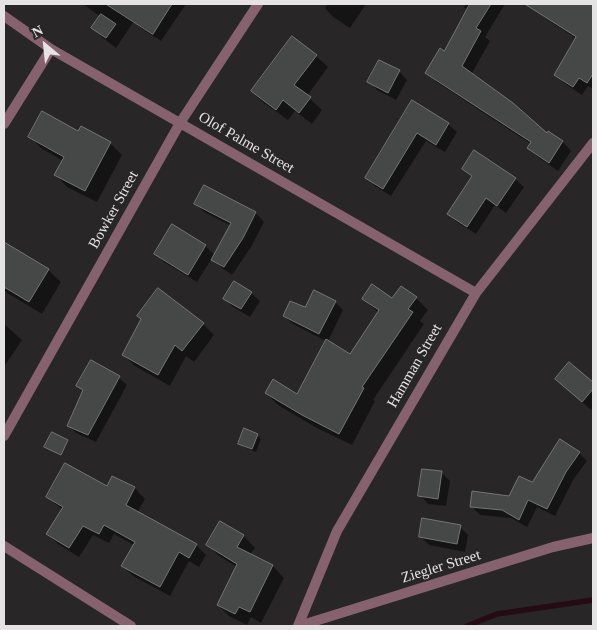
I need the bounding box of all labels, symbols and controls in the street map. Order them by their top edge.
north arrow [20,20,70,70]
text: N [30,22,46,40]
street label: Olof Palme Street [195,108,297,178]
street label: Bowker Street [85,168,143,252]
street label: Hamman Street [384,321,446,411]
street label: Ziegler Street [399,546,483,588]

